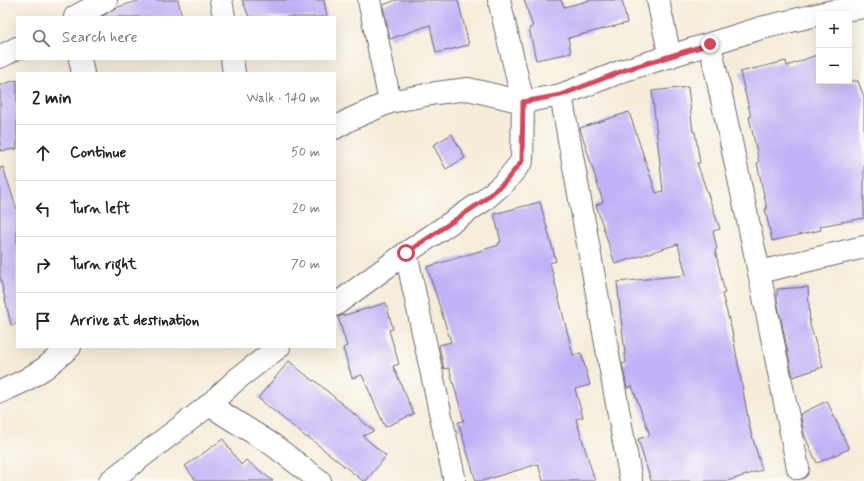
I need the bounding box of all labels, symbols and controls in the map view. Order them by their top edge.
map controls [816,12,852,84]
button: + [816,12,852,48]
search box [16,16,336,60]
icon: search [30,27,52,49]
text: Search here [62,28,138,48]
route end [701,35,719,53]
button: − [816,48,852,84]
text: 2 min [32,87,72,109]
text: Walk · 140 m [247,90,320,107]
icon: ahead [32,142,54,164]
text: Continue [70,143,126,163]
text: 50 m [291,144,320,161]
icon: left [32,198,54,220]
text: Turn left [70,199,130,219]
text: 20 m [292,200,320,217]
route start [397,244,415,262]
icon: right [32,254,54,276]
text: Turn right [70,255,137,275]
text: 70 m [291,256,320,273]
icon: arrive [32,310,54,332]
text: Arrive at destination [70,311,199,331]

